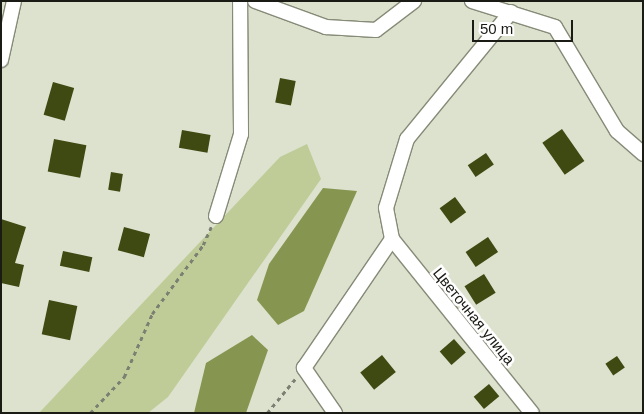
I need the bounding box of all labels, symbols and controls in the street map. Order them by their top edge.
scale bar [474,10,575,42]
text: 50 m [480,20,513,37]
street label: Цветочная улица [429,264,519,368]

